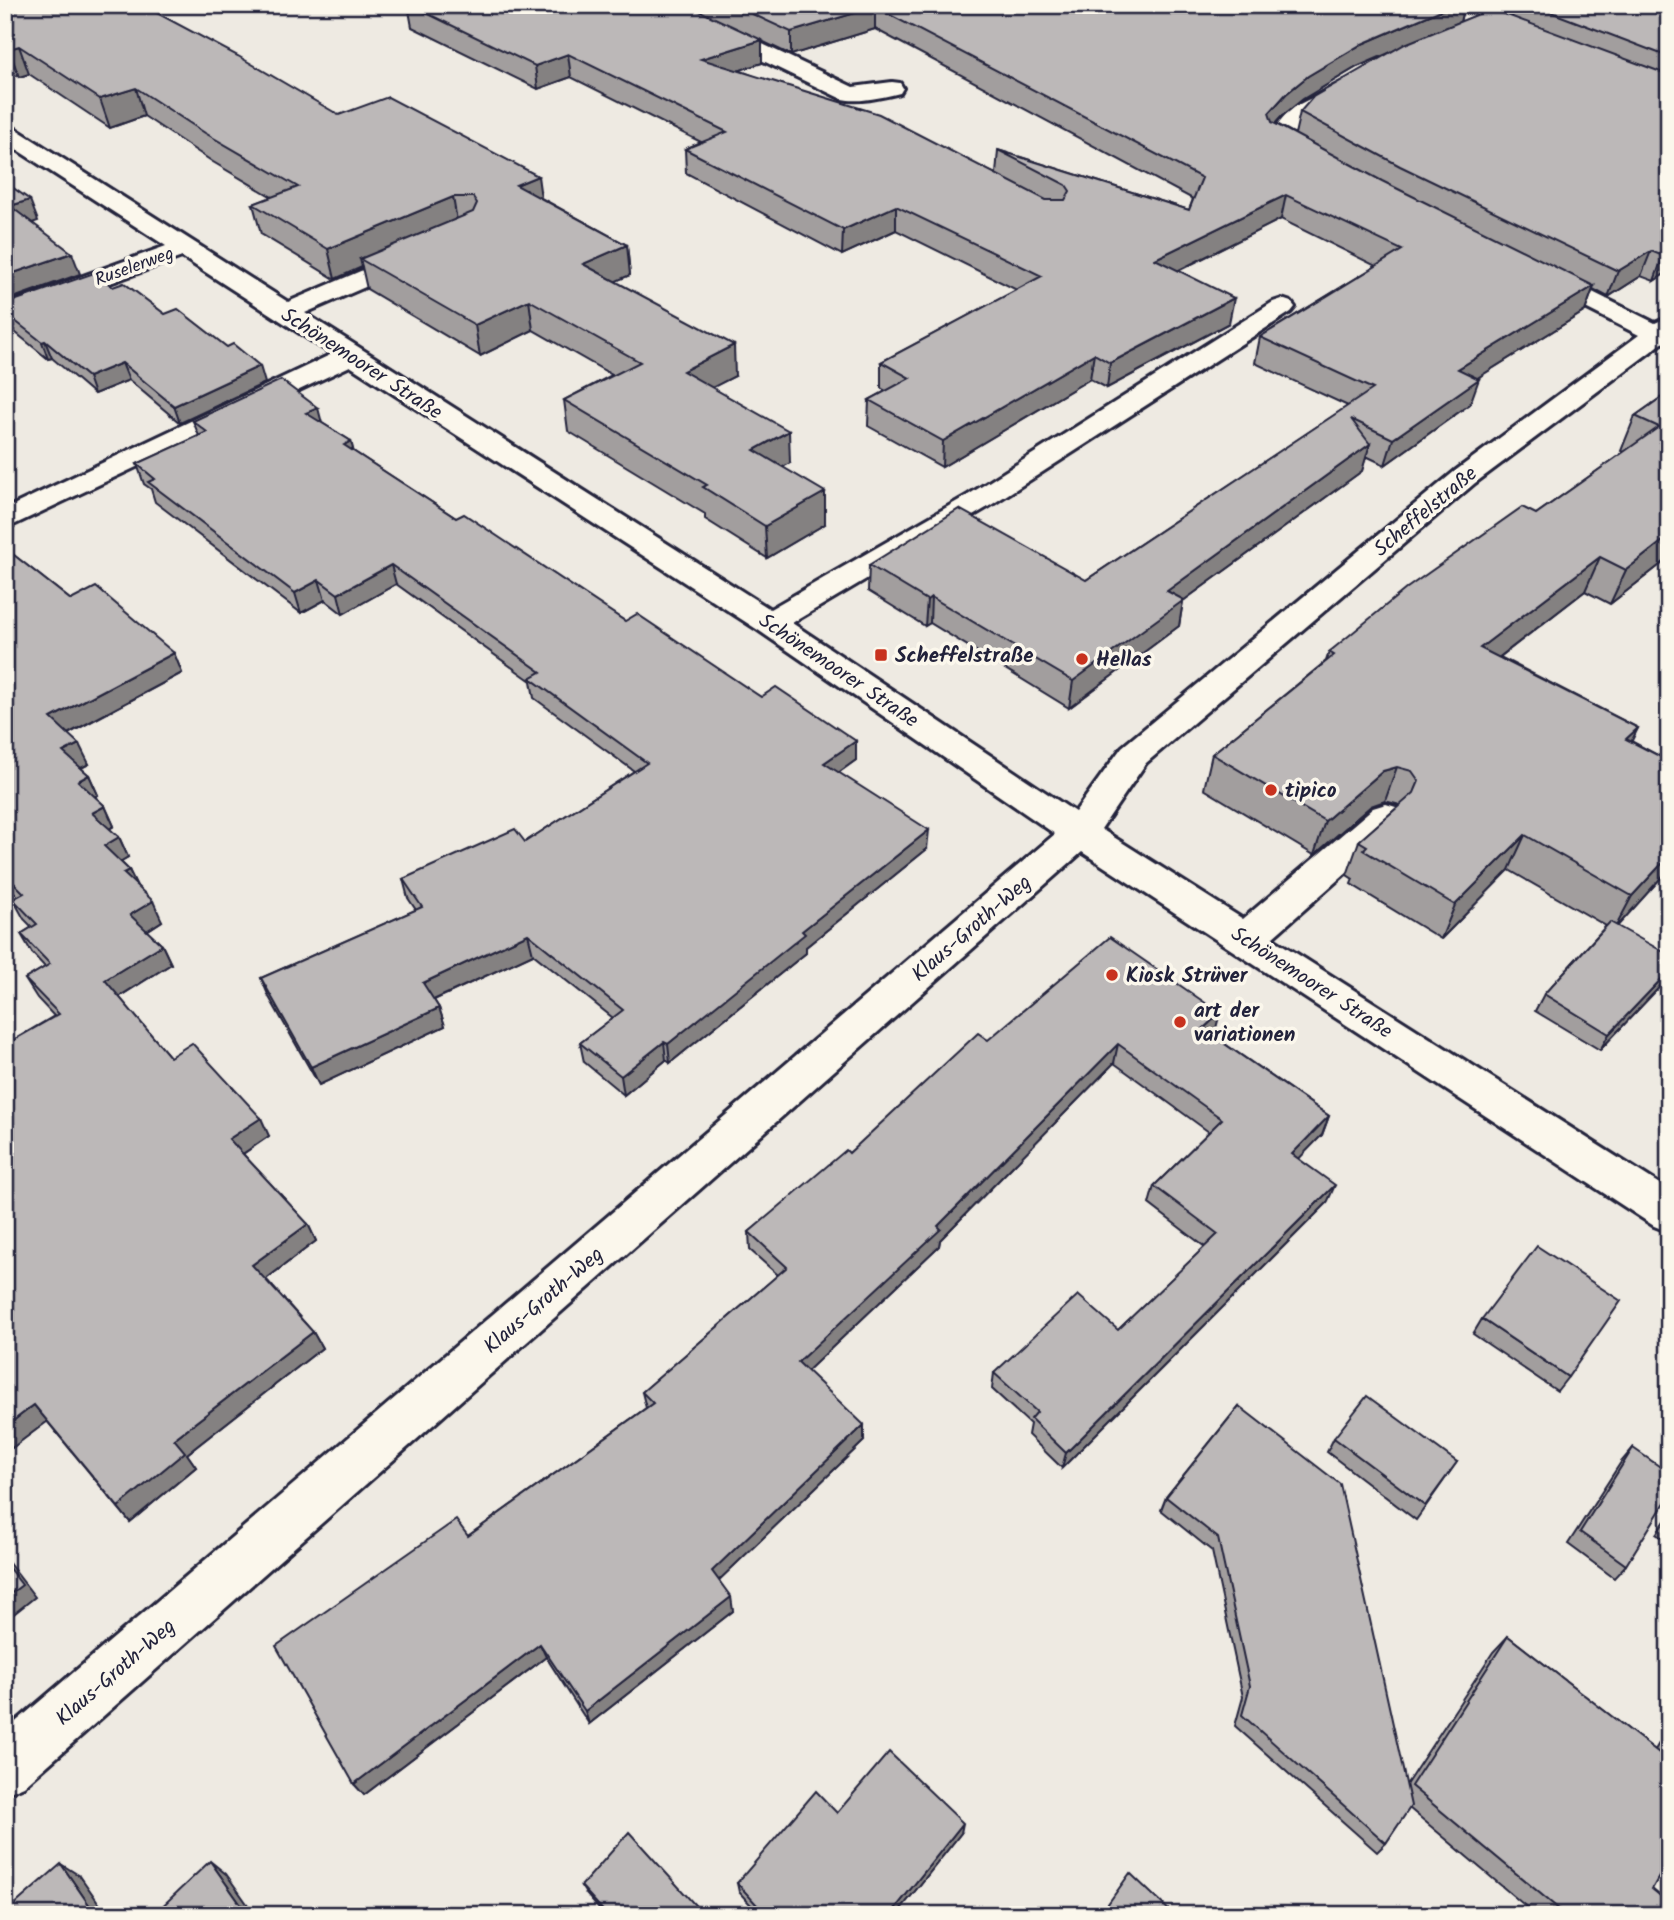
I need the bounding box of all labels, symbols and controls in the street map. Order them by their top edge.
street label: Ruselerweg [91,240,178,295]
street label: Schönemoorer Straße [274,299,449,429]
street label: Scheffelstraße [1367,458,1486,566]
street label: Schönemoorer Straße [751,605,925,738]
place label: Scheffelstraße [895,640,1033,673]
place label: Hellas [1096,644,1152,677]
marker: Scheffelstraße [873,647,889,663]
marker: Hellas [1074,651,1090,667]
place label: tipico [1285,775,1337,808]
marker: tipico [1263,782,1279,798]
street label: Klaus-Groth-Weg [904,867,1040,991]
street label: Schönemoorer Straße [1224,918,1399,1048]
place label: Kiosk Strüver [1126,960,1249,993]
marker: Kiosk Strüver [1104,967,1120,983]
place label: art der variationen [1194,995,1295,1052]
marker: art der variationen [1172,1014,1188,1030]
street label: Klaus-Groth-Weg [476,1239,612,1363]
street label: Klaus-Groth-Weg [48,1611,184,1735]

